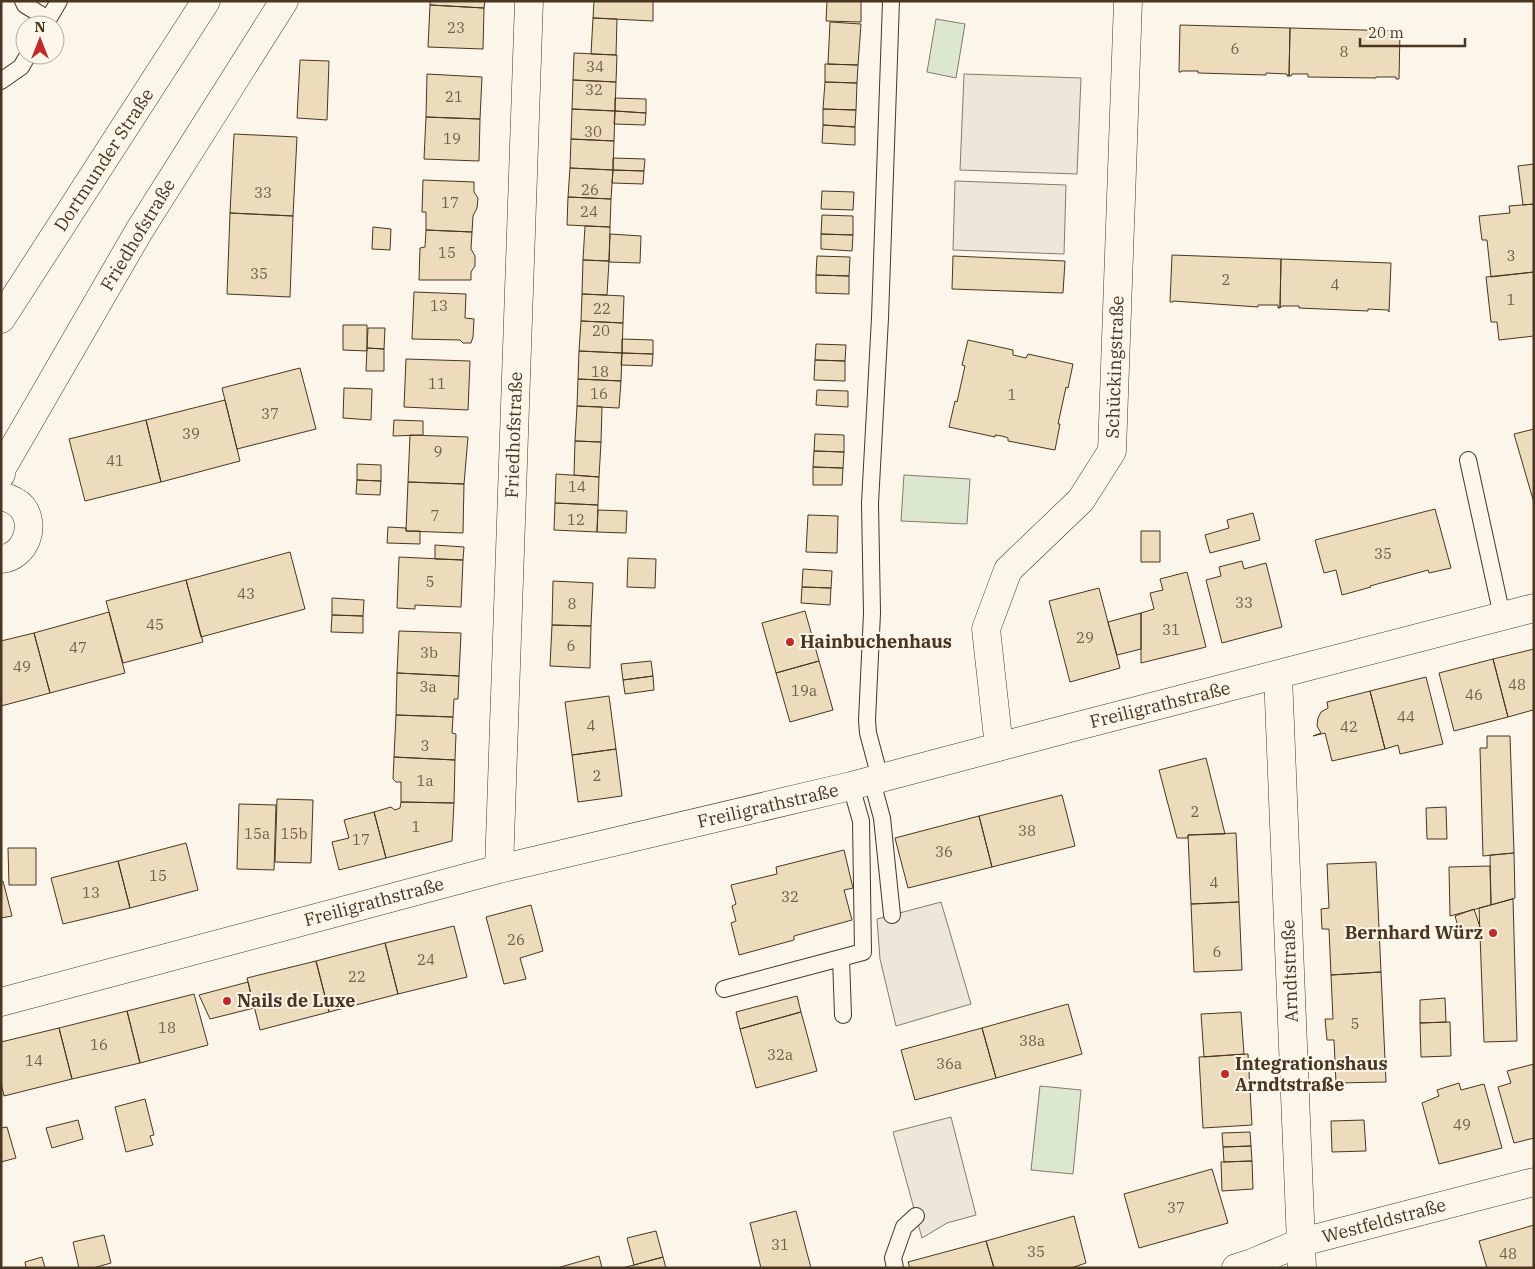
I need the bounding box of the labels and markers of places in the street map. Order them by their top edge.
place label: Hainbuchenhaus [800,630,952,653]
marker: Hainbuchenhaus [784,636,796,648]
place label: Bernhard Würz [1345,921,1483,944]
marker: Bernhard Würz [1487,927,1499,939]
place label: Nails de Luxe [237,989,355,1012]
marker: Nails de Luxe [221,995,233,1007]
place label: Integrationshaus Arndtstraße [1235,1052,1388,1096]
marker: Integrationshaus Arndtstraße [1219,1068,1231,1080]

